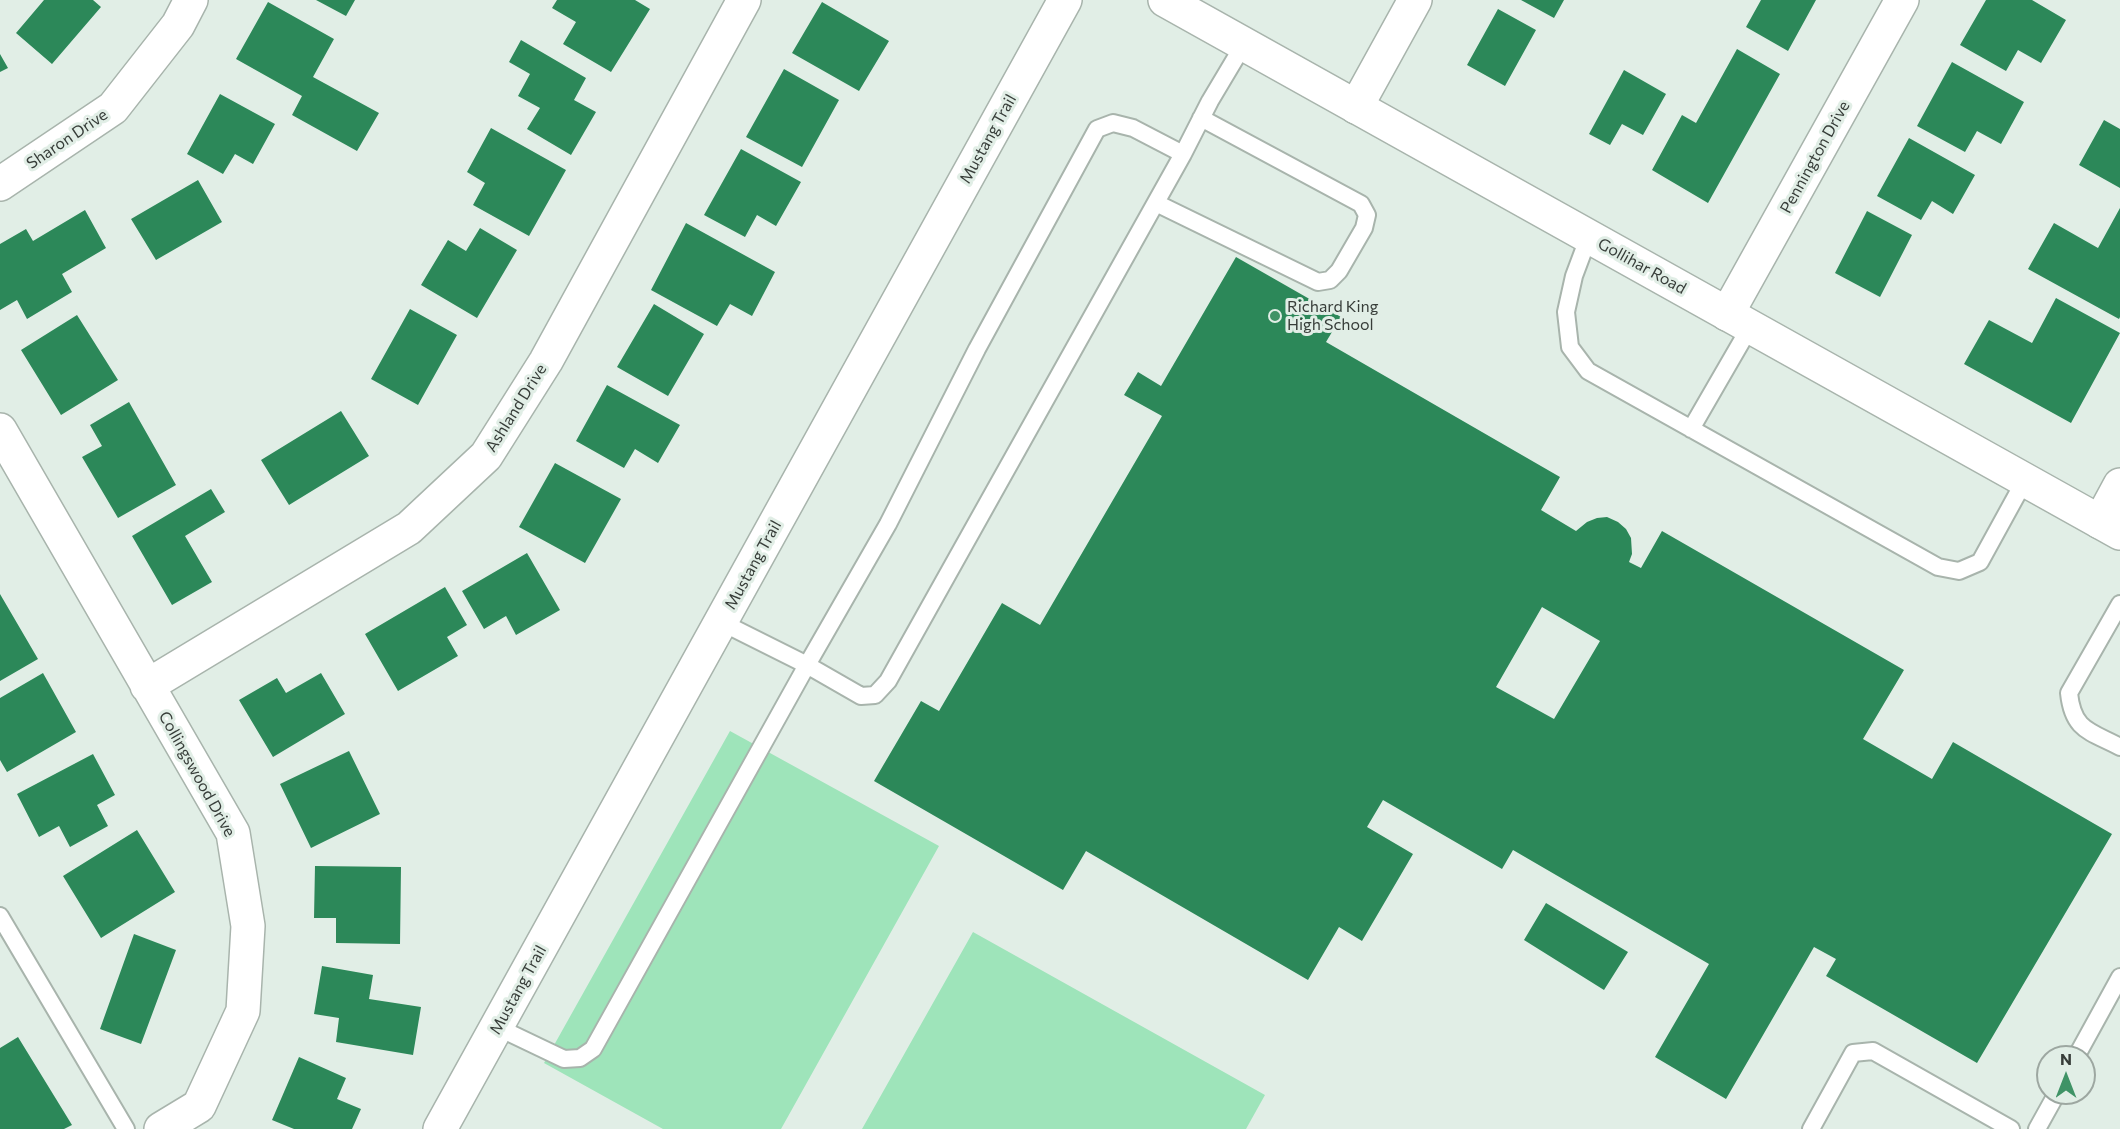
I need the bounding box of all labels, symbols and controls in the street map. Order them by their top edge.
street label: Mustang Trail [956,91,1020,187]
street label: Pennington Drive [1776,98,1854,216]
street label: Sharon Drive [23,105,111,173]
street label: Gollihar Road [1595,234,1689,298]
place label: Richard King High School [1287,297,1378,335]
marker: Richard King High School [1268,309,1282,323]
street label: Ashland Drive [481,360,551,456]
street label: Mustang Trail [721,517,785,613]
street label: Collingswood Drive [155,708,239,840]
street label: Mustang Trail [486,942,550,1038]
north arrow [2036,1045,2096,1105]
text: N [2060,1049,2072,1068]

